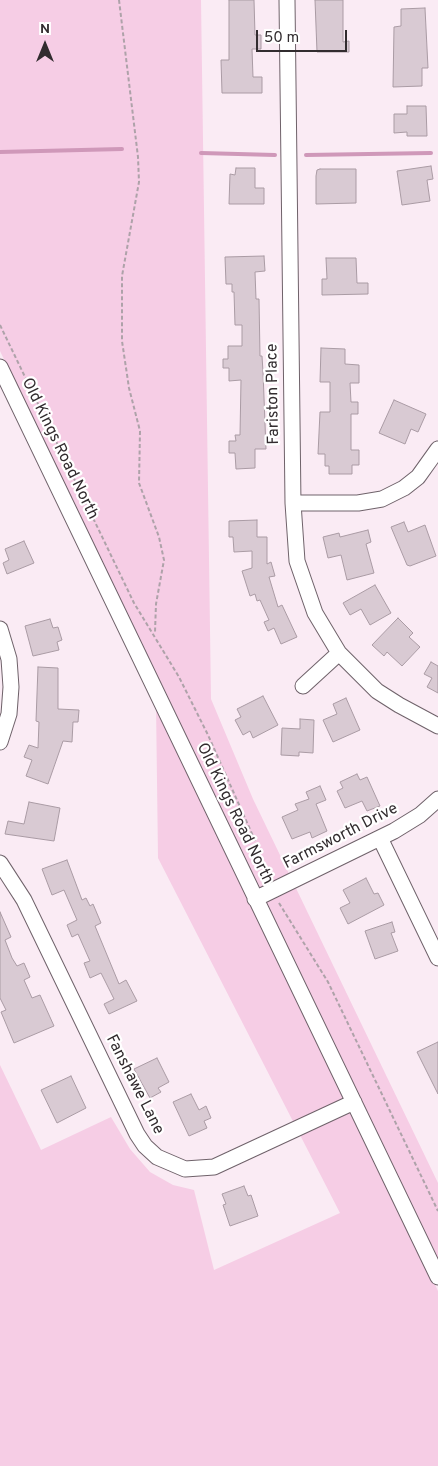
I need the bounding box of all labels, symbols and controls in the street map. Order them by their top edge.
north arrow [20,20,70,70]
scale bar [258,20,349,52]
text: N [40,21,50,38]
text: 50 m [264,29,299,48]
street label: Fariston Place [264,343,284,445]
street label: Old Kings Road North [16,375,102,523]
street label: Old Kings Road North [191,740,277,888]
street label: Farmsworth Drive [280,800,402,874]
street label: Fanshawe Lane [101,1032,167,1138]

